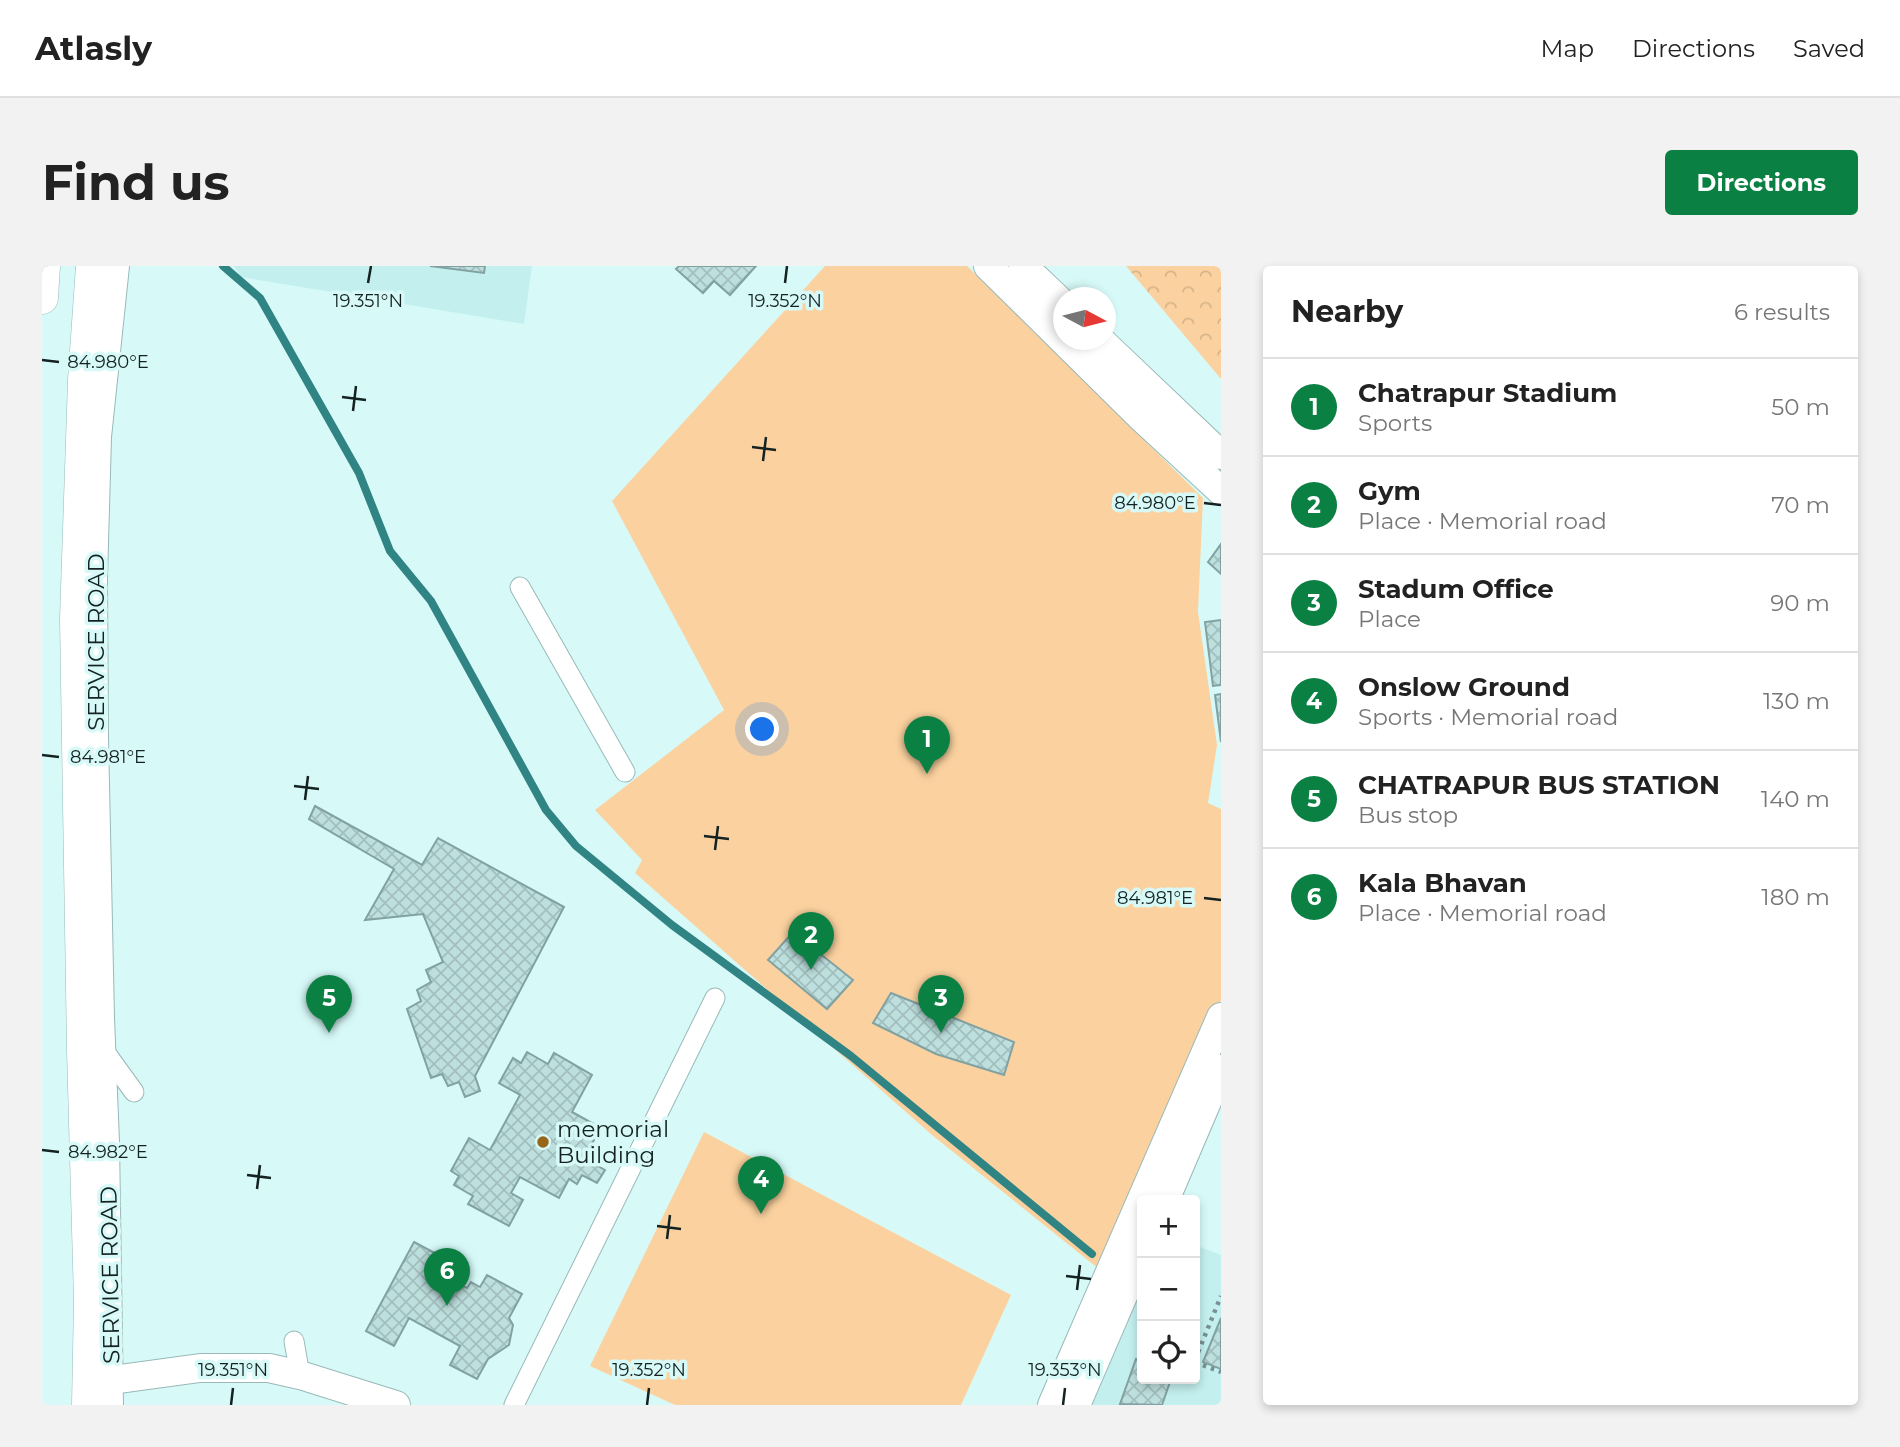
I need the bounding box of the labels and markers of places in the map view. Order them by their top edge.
pin: 1 [904,716,950,774]
pin: 2 [788,912,834,970]
pin: 5 [306,975,352,1033]
pin: 3 [918,975,964,1033]
place label: memorial Building [557,1115,669,1169]
marker: memorial Building [535,1134,551,1150]
pin: 4 [738,1156,784,1214]
pin: 6 [424,1248,470,1306]

